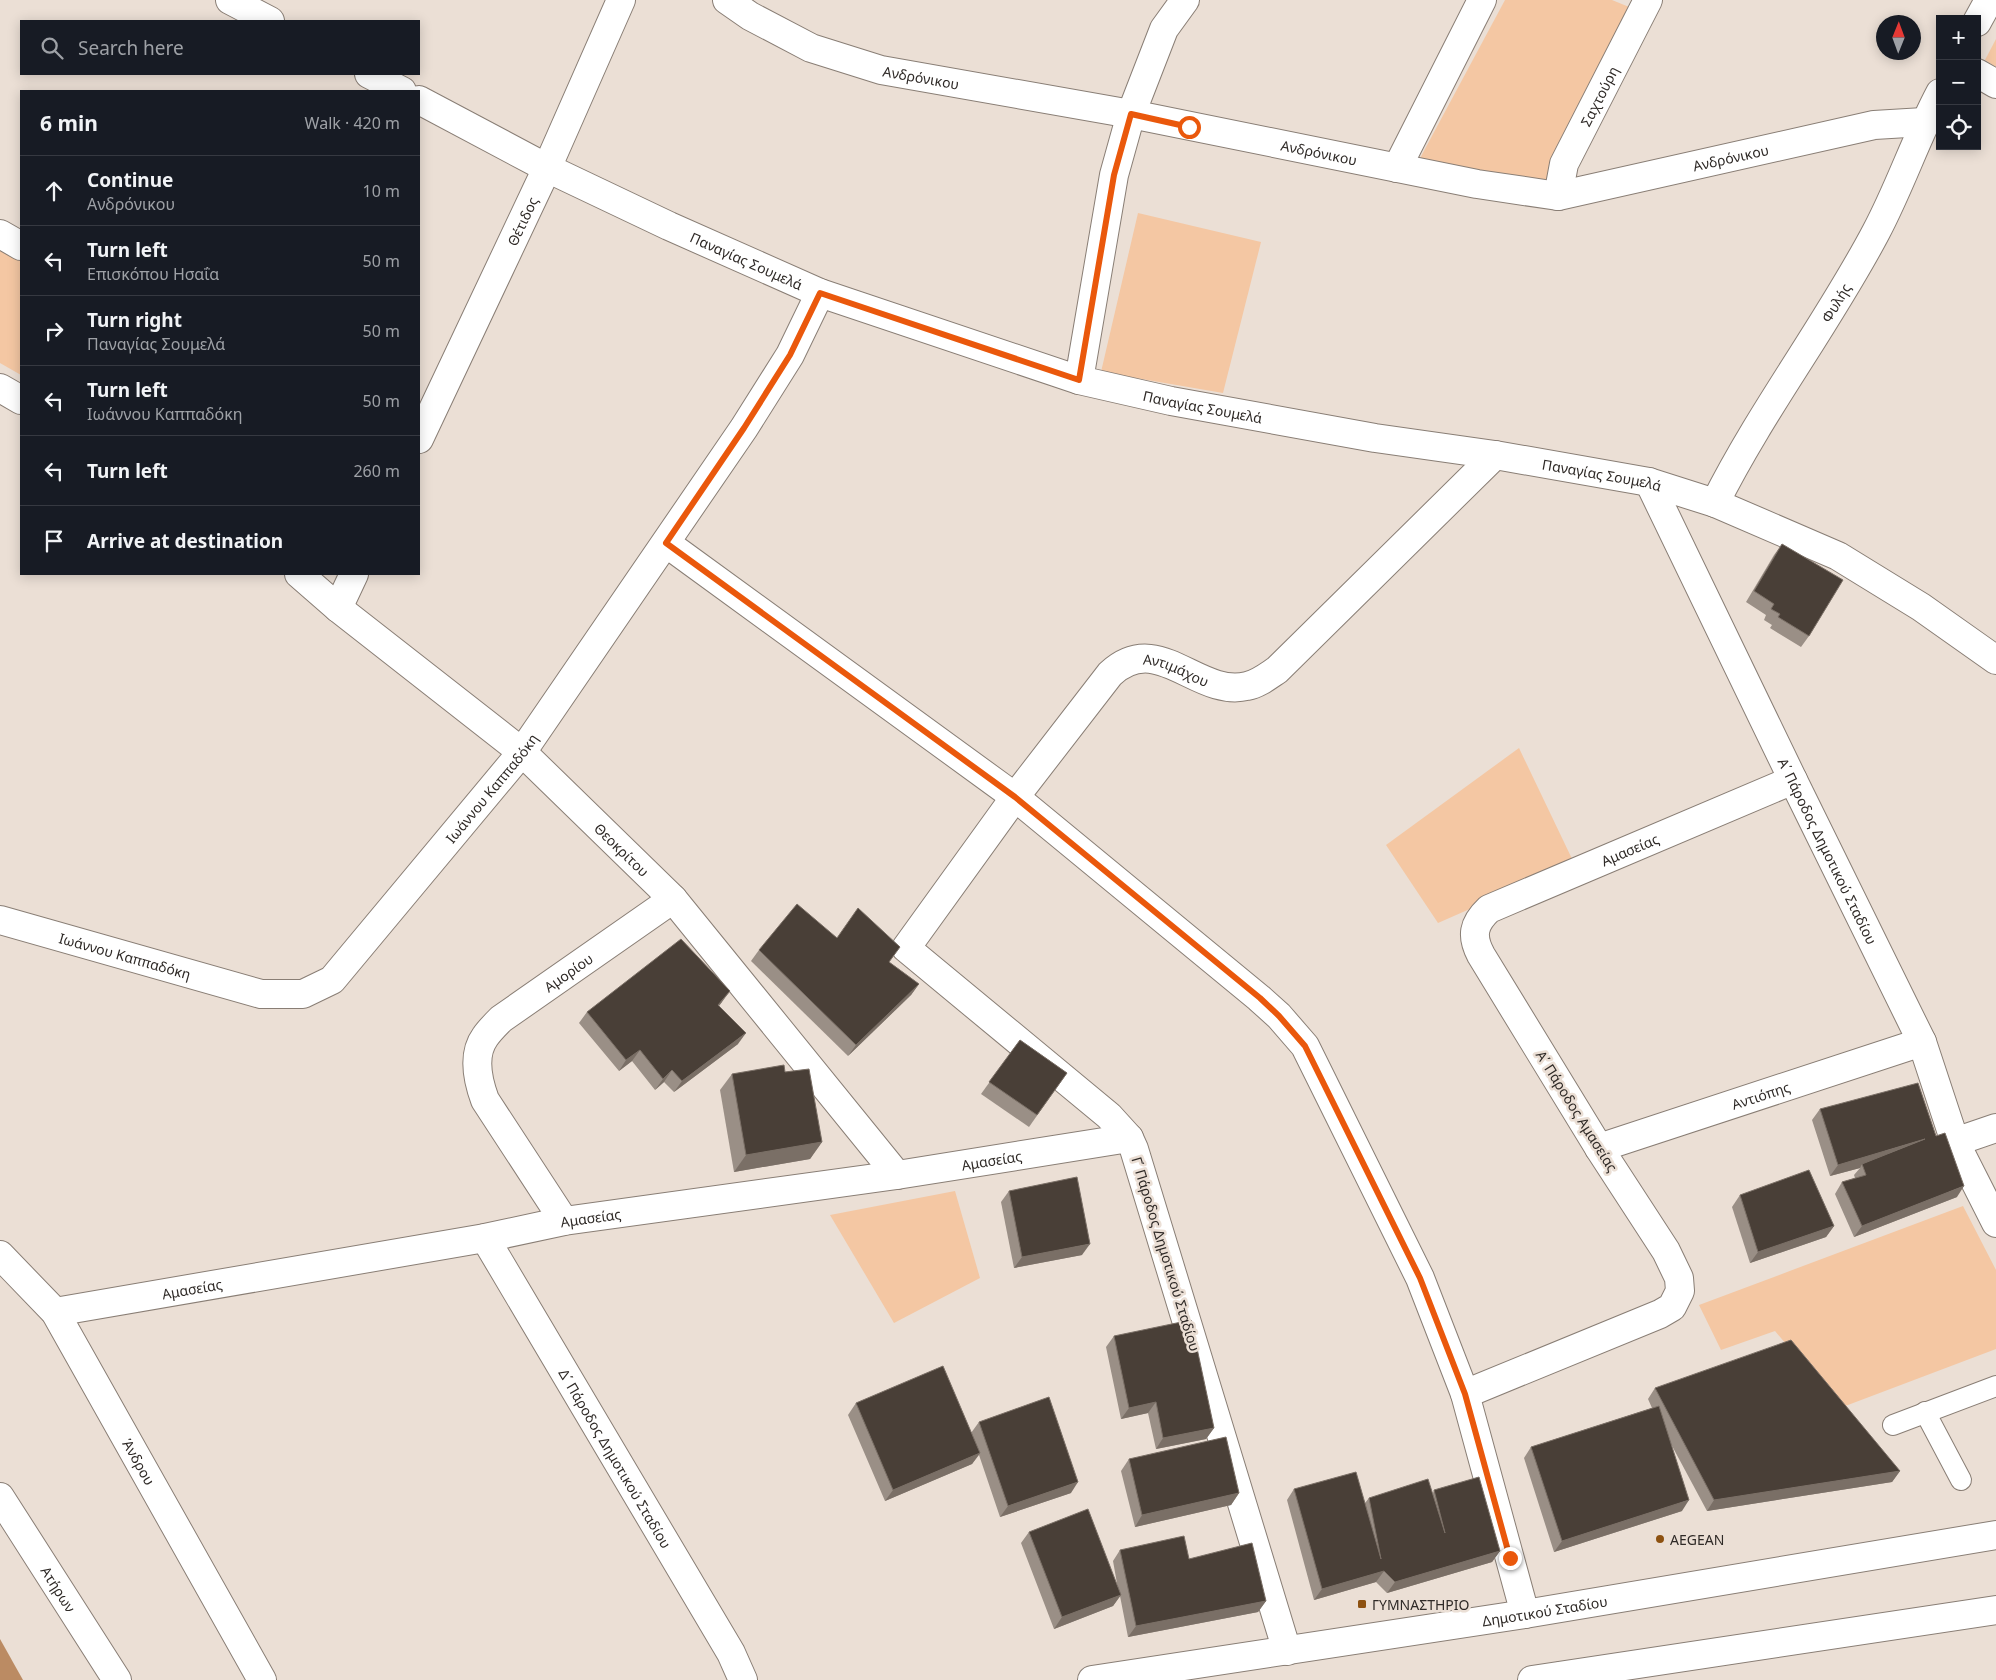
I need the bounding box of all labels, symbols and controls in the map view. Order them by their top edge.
north arrow [1876,15,1921,60]
map controls [1936,15,1981,150]
button: + [1936,15,1981,60]
search box [20,20,420,75]
icon: search [38,34,66,62]
text: Search here [78,35,184,61]
button: − [1936,60,1981,105]
street label: Ανδρόνικου [881,61,961,93]
street label: Σαχτούρη [1576,63,1622,129]
button: locate [1936,105,1981,150]
text: 6 min [40,109,98,137]
text: Walk · 420 m [305,112,400,134]
route start [1178,116,1201,139]
street label: Ανδρόνικου [1279,135,1359,169]
street label: Ανδρόνικου [1691,139,1770,175]
text: Continue [87,167,173,193]
icon: ahead [40,177,68,205]
text: 10 m [363,180,400,202]
text: Ανδρόνικου [87,193,175,215]
street label: Θέτιδος [502,193,542,249]
street label: Παναγίας Σουμελά [687,227,806,294]
text: Turn left [87,237,168,263]
icon: left [40,247,68,275]
text: 50 m [363,250,400,272]
text: Επισκόπου Ησαΐα [87,263,219,285]
street label: Φυλής [1816,279,1855,326]
text: Turn right [87,307,182,333]
icon: right [40,317,68,345]
text: 50 m [363,320,400,342]
text: Παναγίας Σουμελά [87,333,225,355]
text: Turn left [87,377,168,403]
street label: Παναγίας Σουμελά [1141,385,1264,427]
icon: left [40,387,68,415]
text: 50 m [363,390,400,412]
text: Ιωάννου Καππαδόκη [87,403,242,425]
street label: Παναγίας Σουμελά [1541,454,1664,495]
icon: left [40,457,68,485]
text: Turn left [87,458,168,484]
text: 260 m [353,460,400,482]
icon: arrive [40,527,68,555]
text: Arrive at destination [87,528,283,554]
street label: Αντιμάχου [1143,649,1212,691]
street label: Ιωάννου Καππαδόκη [441,729,542,847]
street label: Α΄ Πάροδος Δημοτικού Σταδίου [1774,754,1882,947]
street label: Θεοκρίτου [590,818,654,880]
street label: Αμασείας [1598,829,1662,870]
street label: Ιωάννου Καππαδόκη [57,928,193,983]
street label: Αμορίου [540,948,596,996]
street label: Α΄ Πάροδος Αμασείας [1532,1047,1622,1175]
street label: Αντιόπης [1729,1077,1792,1113]
street label: Αμασείας [960,1146,1023,1174]
street label: Γ΄ Πάροδος Δημοτικού Σταδίου [1127,1154,1205,1354]
street label: Αμασείας [559,1204,622,1231]
street label: Αμασείας [160,1274,224,1303]
street label: Δ΄ Πάροδος Δημοτικού Σταδίου [555,1365,676,1551]
street label: Άνδρου [119,1435,160,1488]
place label: AEGEAN [1670,1530,1724,1549]
marker: AEGEAN [1654,1533,1666,1545]
route end [1499,1547,1522,1570]
street label: Ατήρων [37,1562,80,1615]
street label: Δημοτικού Σταδίου [1481,1591,1609,1630]
place label: ΓΥΜΝΑΣΤΗΡΙΟ [1372,1595,1470,1614]
marker: ΓΥΜΝΑΣΤΗΡΙΟ [1356,1598,1368,1610]

